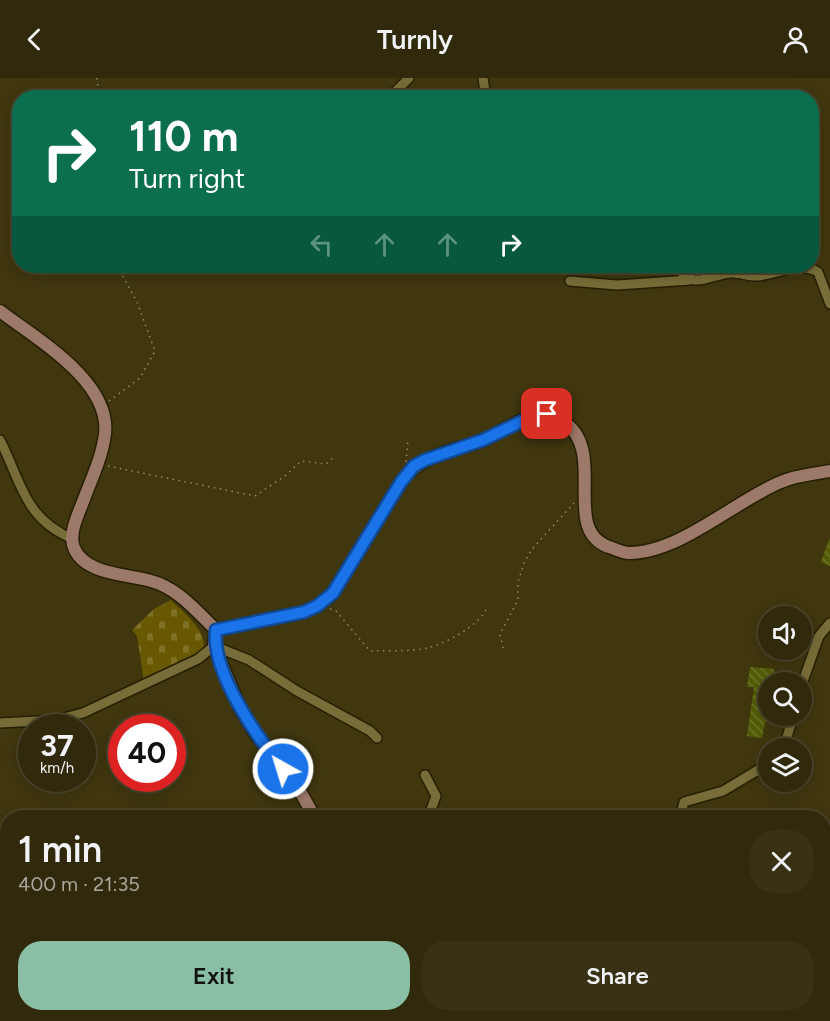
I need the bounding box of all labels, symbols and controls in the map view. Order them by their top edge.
icon: back [18,23,51,56]
text: Turnly [377,23,453,56]
icon: person [779,23,812,56]
text: 110 m [129,111,238,162]
icon: right [30,114,108,192]
text: Turn right [129,162,245,195]
icon: left [305,228,338,261]
icon: ahead [368,228,401,261]
icon: ahead [431,228,464,261]
icon: right [494,228,527,261]
pin [521,388,572,439]
icon: arrive [530,397,563,430]
map controls [758,606,812,792]
button: sound [758,606,812,660]
button: search [758,672,812,726]
speed limit sign: 40 [108,714,186,792]
text: 37 [40,727,74,764]
position arrow [251,737,315,801]
button: layers [758,738,812,792]
text: km/h [40,759,74,777]
text: 1 min [18,828,102,871]
button: close [750,830,813,893]
text: 400 m · 21:35 [18,872,140,896]
button: Exit [18,941,410,1010]
button: Share [422,941,813,1010]

